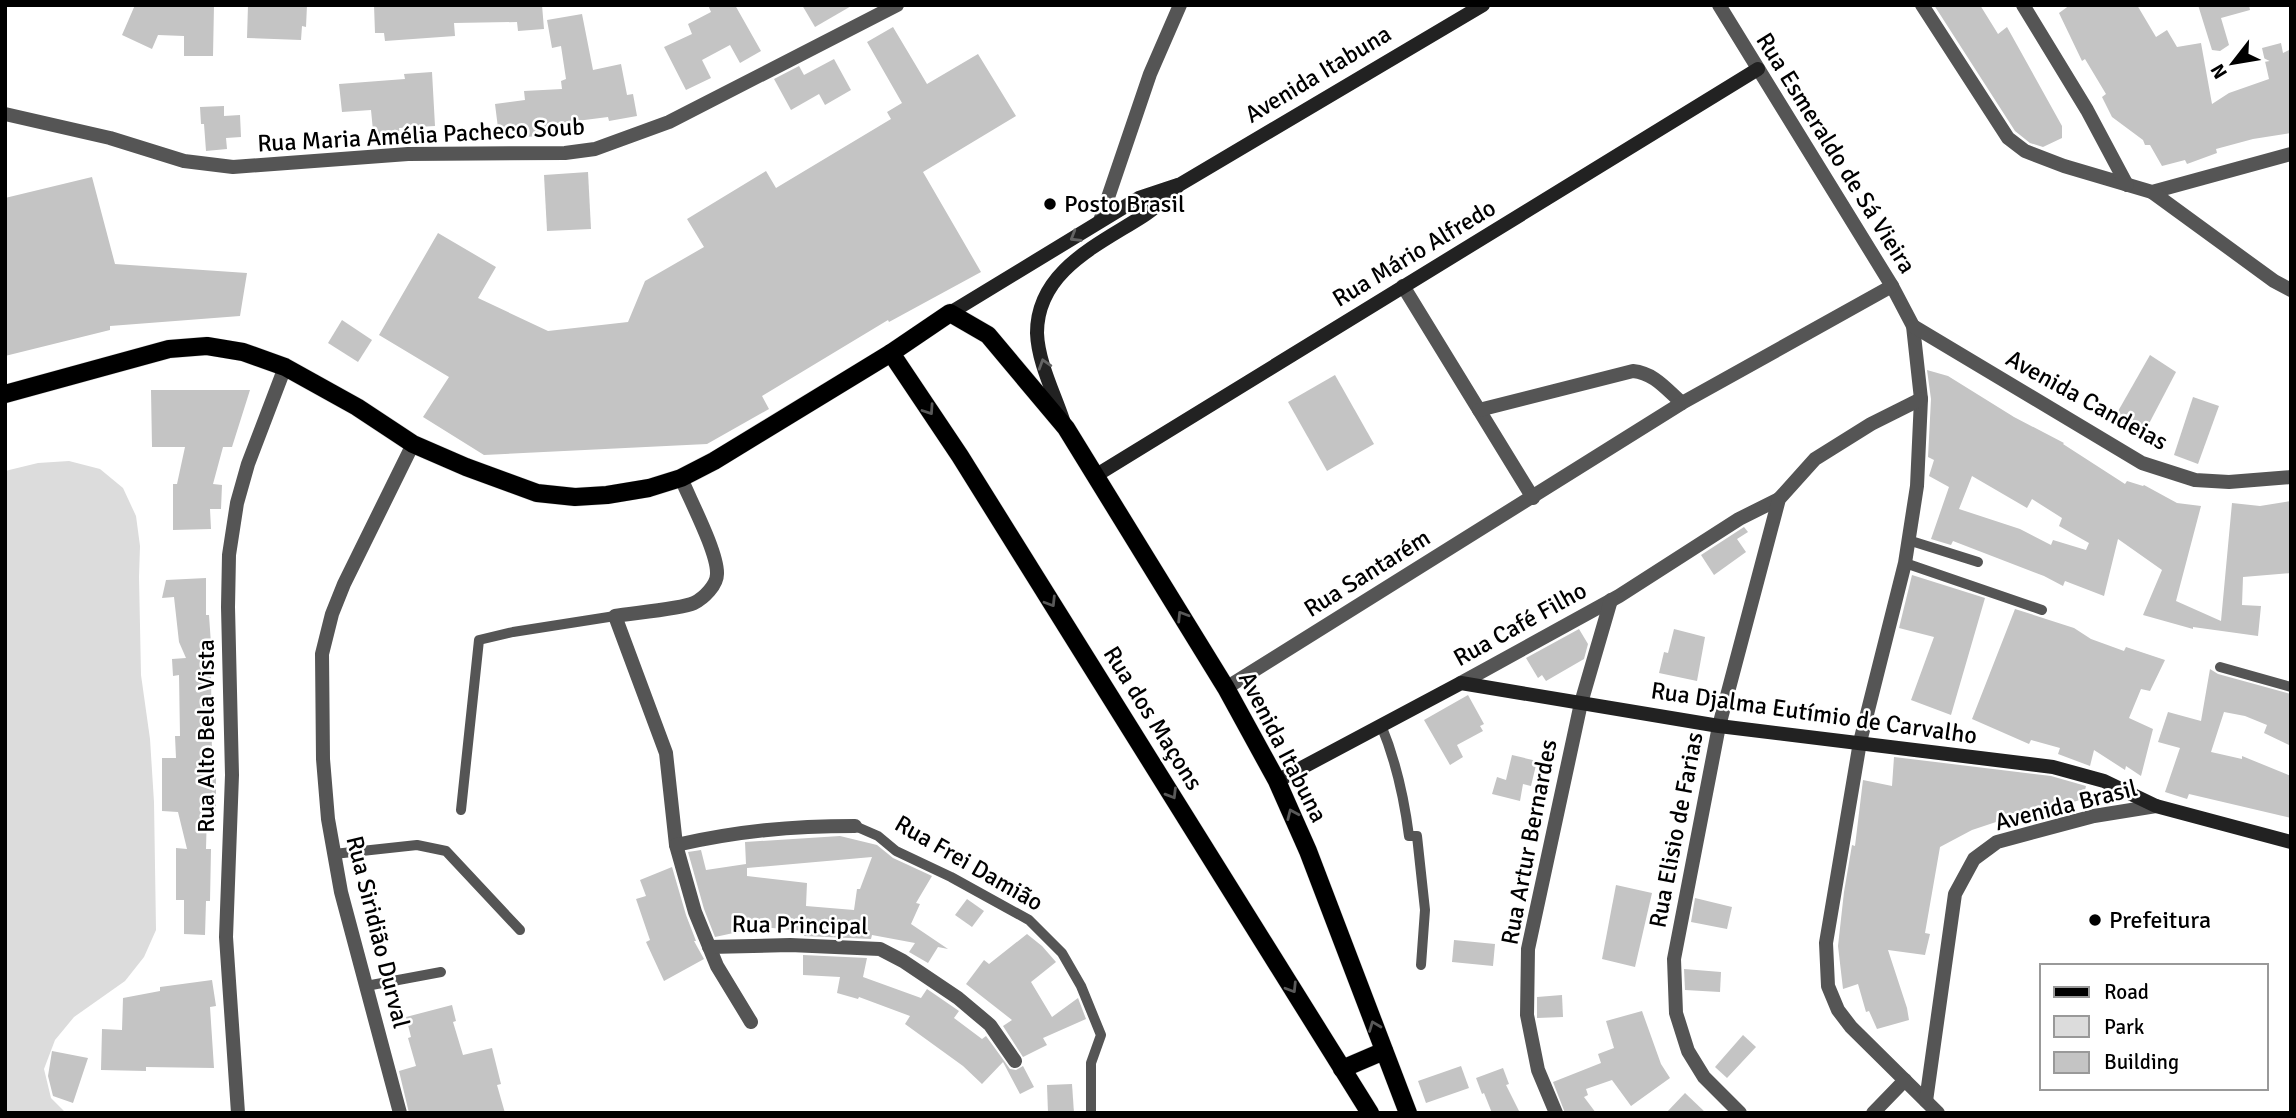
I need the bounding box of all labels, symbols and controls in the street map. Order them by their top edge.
street label: Avenida Itabuna [1239,19,1397,129]
street label: Rua Esmeraldo de Sá Vieira [1750,27,1922,279]
north arrow [2198,28,2268,98]
text: N [2206,59,2233,83]
street label: Rua Maria Amélia Pacheco Soub [256,111,586,159]
place label: Posto Brasil [1064,189,1185,219]
street label: Rua Mário Alfredo [1327,193,1501,313]
marker: Posto Brasil [1042,196,1058,212]
one-way arrow [1069,228,1082,241]
street label: Avenida Candeias [2001,343,2173,457]
one-way arrow [1038,358,1053,370]
one-way arrow [921,402,933,415]
street label: Rua Santarém [1298,522,1436,624]
street label: Rua Café Filho [1448,575,1592,673]
one-way arrow [1043,594,1056,607]
one-way arrow [1177,610,1190,623]
street label: Rua Alto Bela Vista [191,639,221,833]
street label: Rua dos Maçons [1097,640,1209,796]
street label: Avenida Itabuna [1232,667,1334,827]
street label: Rua Djalma Eutímio de Carvalho [1649,675,1979,751]
street label: Rua Elisio de Farias [1642,730,1710,930]
street label: Rua Artur Bernardes [1494,737,1564,947]
street label: Avenida Brasil [1992,773,2140,837]
one-way arrow [1164,787,1177,800]
street label: Rua Frei Damião [889,808,1049,918]
one-way arrow [1286,809,1300,821]
street label: Rua Siridião Durval [340,833,416,1031]
place label: Prefeitura [2109,905,2211,935]
street label: Rua Principal [731,909,869,941]
marker: Prefeitura [2087,912,2103,928]
legend [2040,964,2268,1090]
text: Road [2104,979,2149,1005]
one-way arrow [1283,980,1296,993]
text: Park [2104,1014,2145,1040]
one-way arrow [1369,1021,1383,1033]
text: Building [2104,1049,2179,1075]

